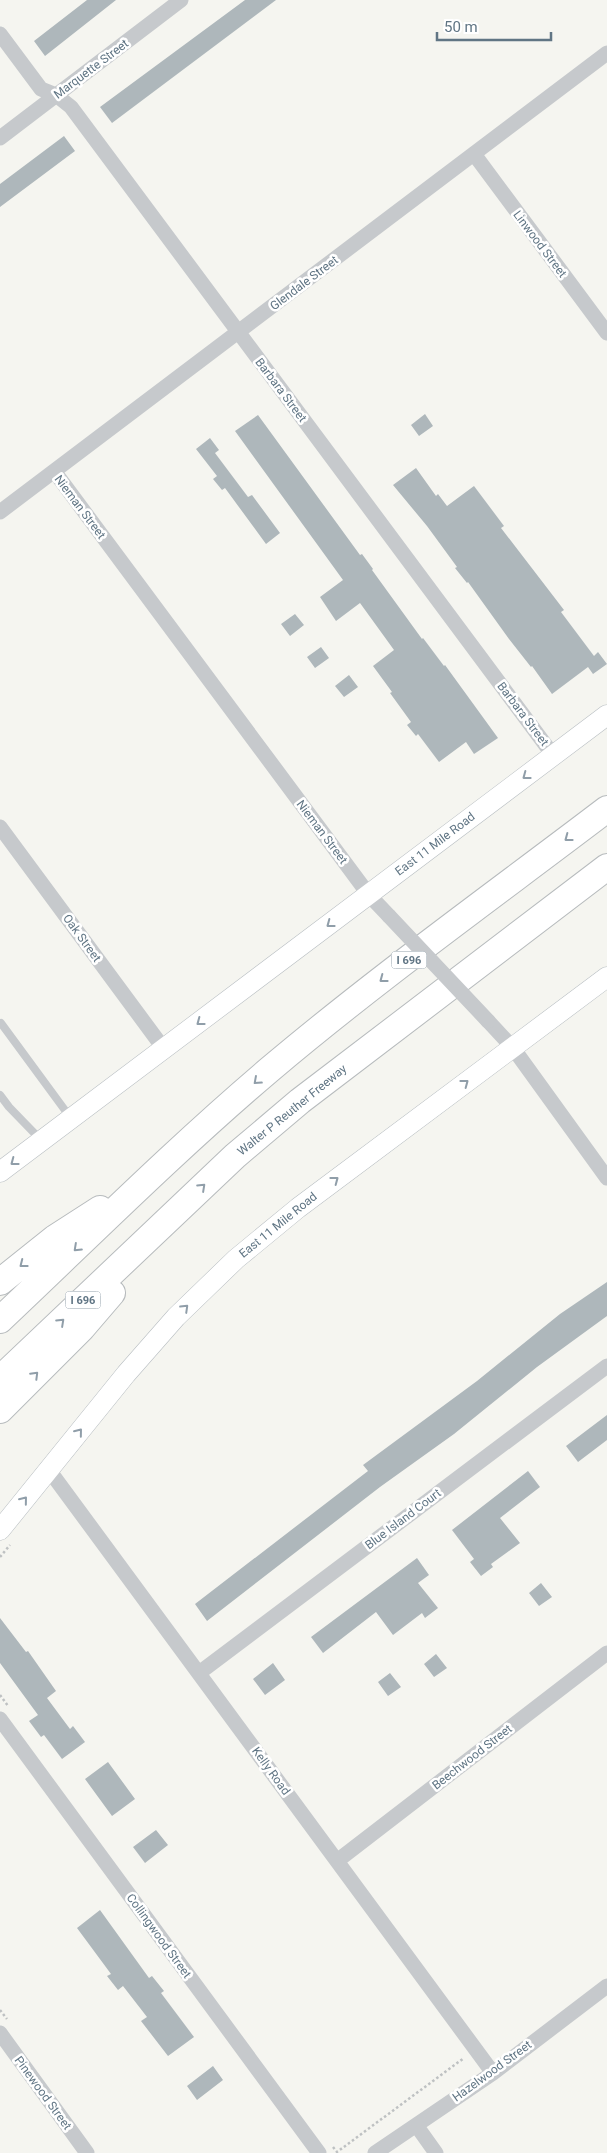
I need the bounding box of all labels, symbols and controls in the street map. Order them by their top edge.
scale bar [437,10,551,42]
text: 50 m [444,18,478,36]
street label: Marquette Street [51,36,131,102]
street label: Linwood Street [510,208,570,280]
street label: Glendale Street [267,253,341,313]
street label: Barbara Street [252,355,310,425]
street label: Nieman Street [51,472,109,542]
street label: Barbara Street [494,679,552,749]
one-way arrow [523,770,532,778]
street label: Nieman Street [293,797,351,867]
street label: East 11 Mile Road [392,809,478,879]
one-way arrow [565,833,574,841]
street label: Oak Street [60,911,104,965]
one-way arrow [326,918,336,927]
road number: I 696 [392,952,426,968]
one-way arrow [379,973,389,982]
one-way arrow [196,1016,206,1025]
street label: Walter P Reuther Freeway [235,1061,350,1158]
one-way arrow [253,1075,262,1084]
one-way arrow [459,1081,468,1089]
one-way arrow [11,1156,20,1164]
one-way arrow [329,1178,338,1186]
one-way arrow [197,1184,206,1193]
street label: East 11 Mile Road [236,1189,320,1261]
one-way arrow [73,1242,82,1251]
one-way arrow [19,1258,28,1267]
road number: I 696 [66,1292,100,1308]
one-way arrow [179,1305,188,1314]
one-way arrow [55,1318,64,1327]
one-way arrow [29,1372,38,1381]
one-way arrow [74,1429,82,1438]
street label: Blue Island Court [362,1486,444,1552]
one-way arrow [19,1496,28,1505]
street label: Beechwood Street [429,1722,515,1792]
street label: Kelly Road [249,1744,293,1798]
street label: Collingwood Street [124,1891,194,1981]
street label: Hazelwood Street [450,2038,534,2104]
street label: Pinewood Street [12,2053,74,2133]

